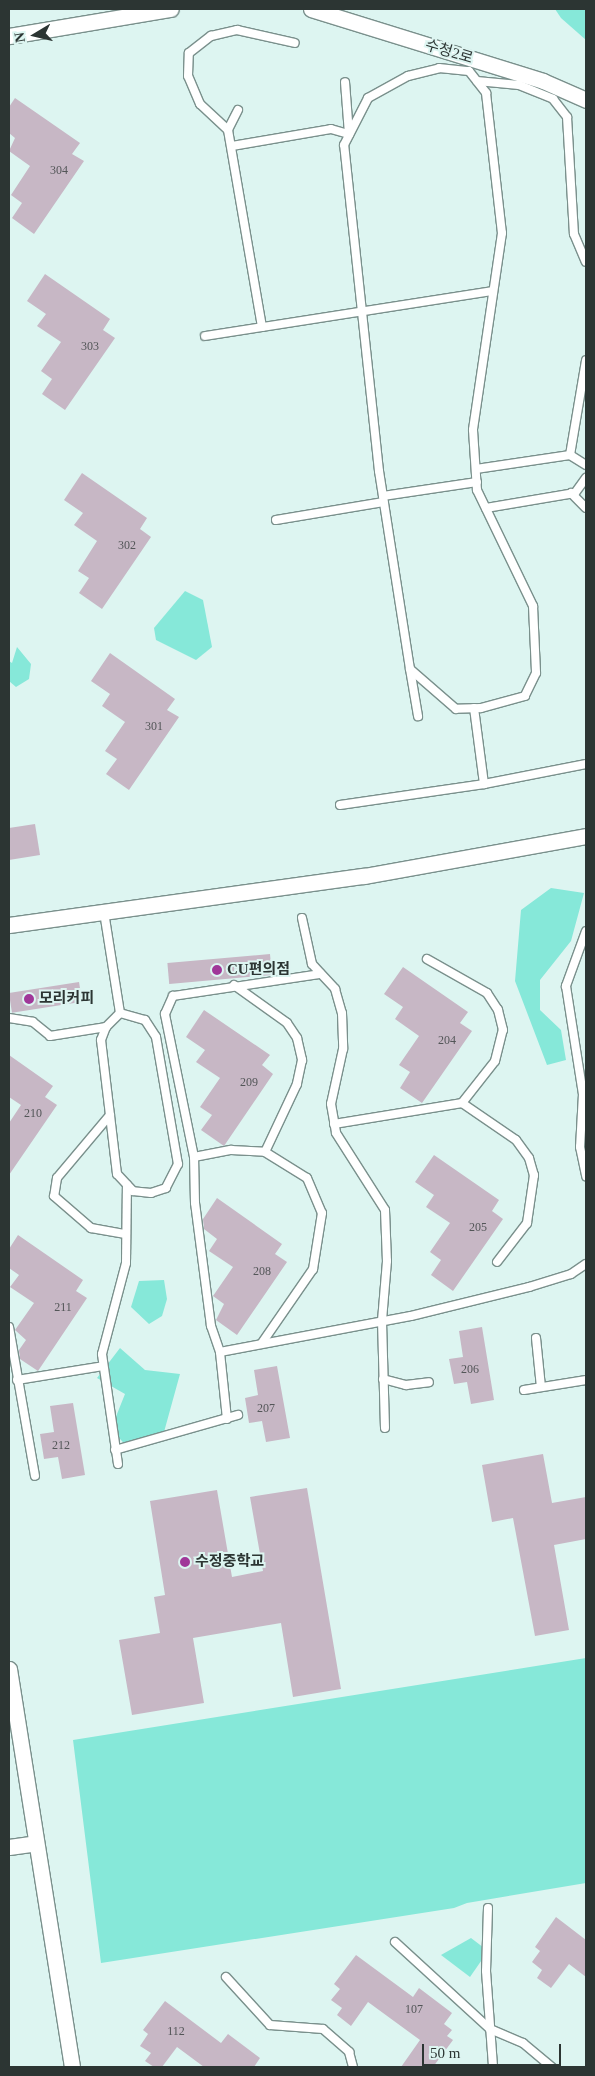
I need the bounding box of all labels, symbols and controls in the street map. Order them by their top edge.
north arrow [10,10,60,60]
text: N [11,31,28,44]
street label: 수청2로 [423,36,475,68]
house number: 304 [50,164,68,178]
house number: 303 [81,340,99,354]
house number: 302 [118,539,136,553]
house number: 301 [145,720,163,734]
place label: CU편의점 [227,961,290,979]
marker: CU편의점 [211,964,223,976]
place label: 모리커피 [39,990,94,1008]
marker: 모리커피 [23,993,35,1005]
house number: 204 [438,1034,456,1048]
house number: 209 [240,1076,258,1090]
house number: 210 [24,1107,42,1121]
house number: 205 [469,1221,487,1235]
house number: 208 [253,1265,271,1279]
house number: 211 [54,1301,72,1315]
house number: 206 [461,1363,479,1377]
house number: 207 [257,1402,275,1416]
house number: 212 [52,1439,70,1453]
place label: 수정중학교 [195,1553,264,1571]
marker: 수정중학교 [179,1556,191,1568]
house number: 107 [405,2003,423,2017]
house number: 112 [167,2025,185,2039]
scale bar [425,2034,564,2066]
text: 50 m [430,2045,460,2061]

